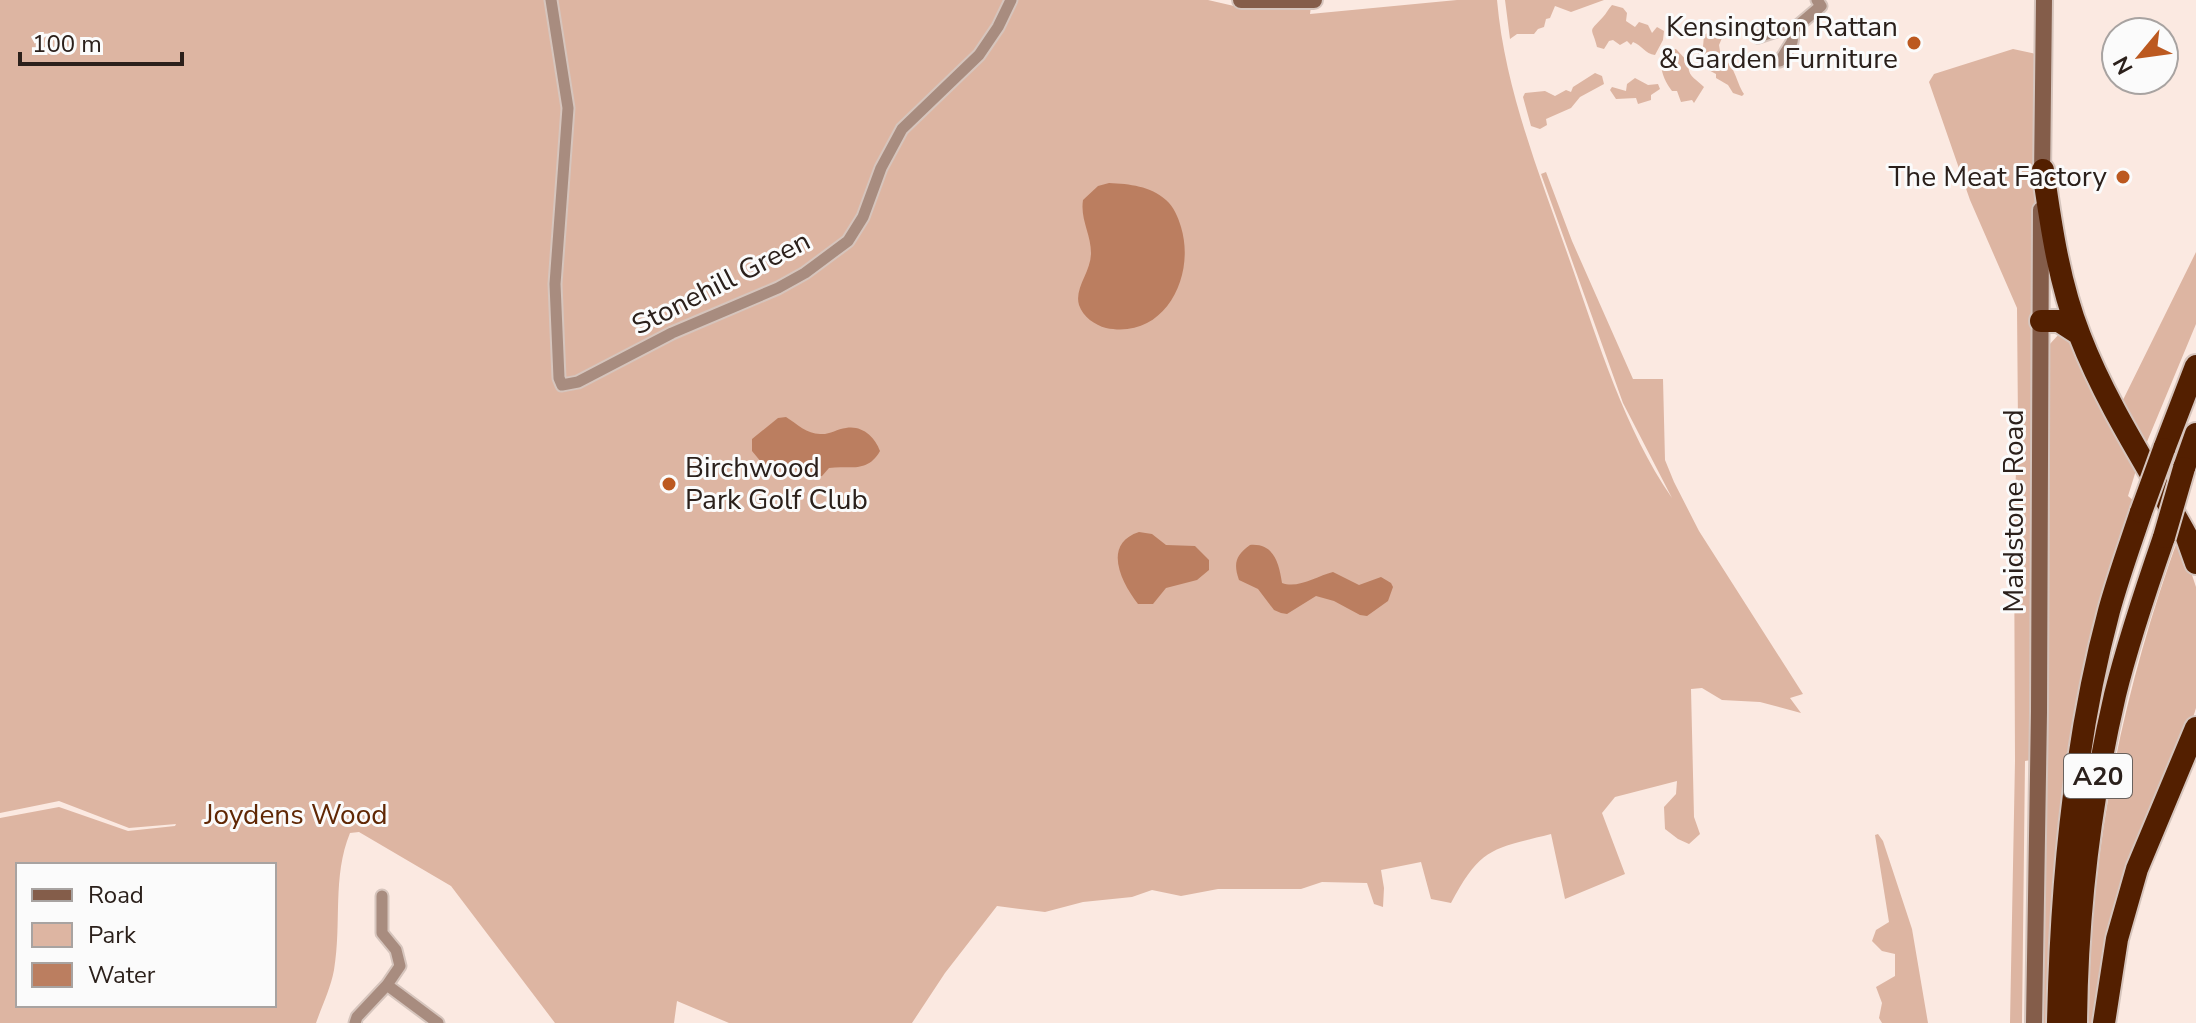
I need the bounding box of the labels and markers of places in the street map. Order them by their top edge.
place label: Kensington Rattan & Garden Furniture [1659,8,1898,78]
marker: Kensington Rattan & Garden Furniture [1905,34,1923,52]
place label: The Meat Factory [1888,158,2108,196]
marker: The Meat Factory [2114,168,2132,186]
place label: Birchwood Park Golf Club [685,449,868,519]
marker: Birchwood Park Golf Club [660,475,678,493]

